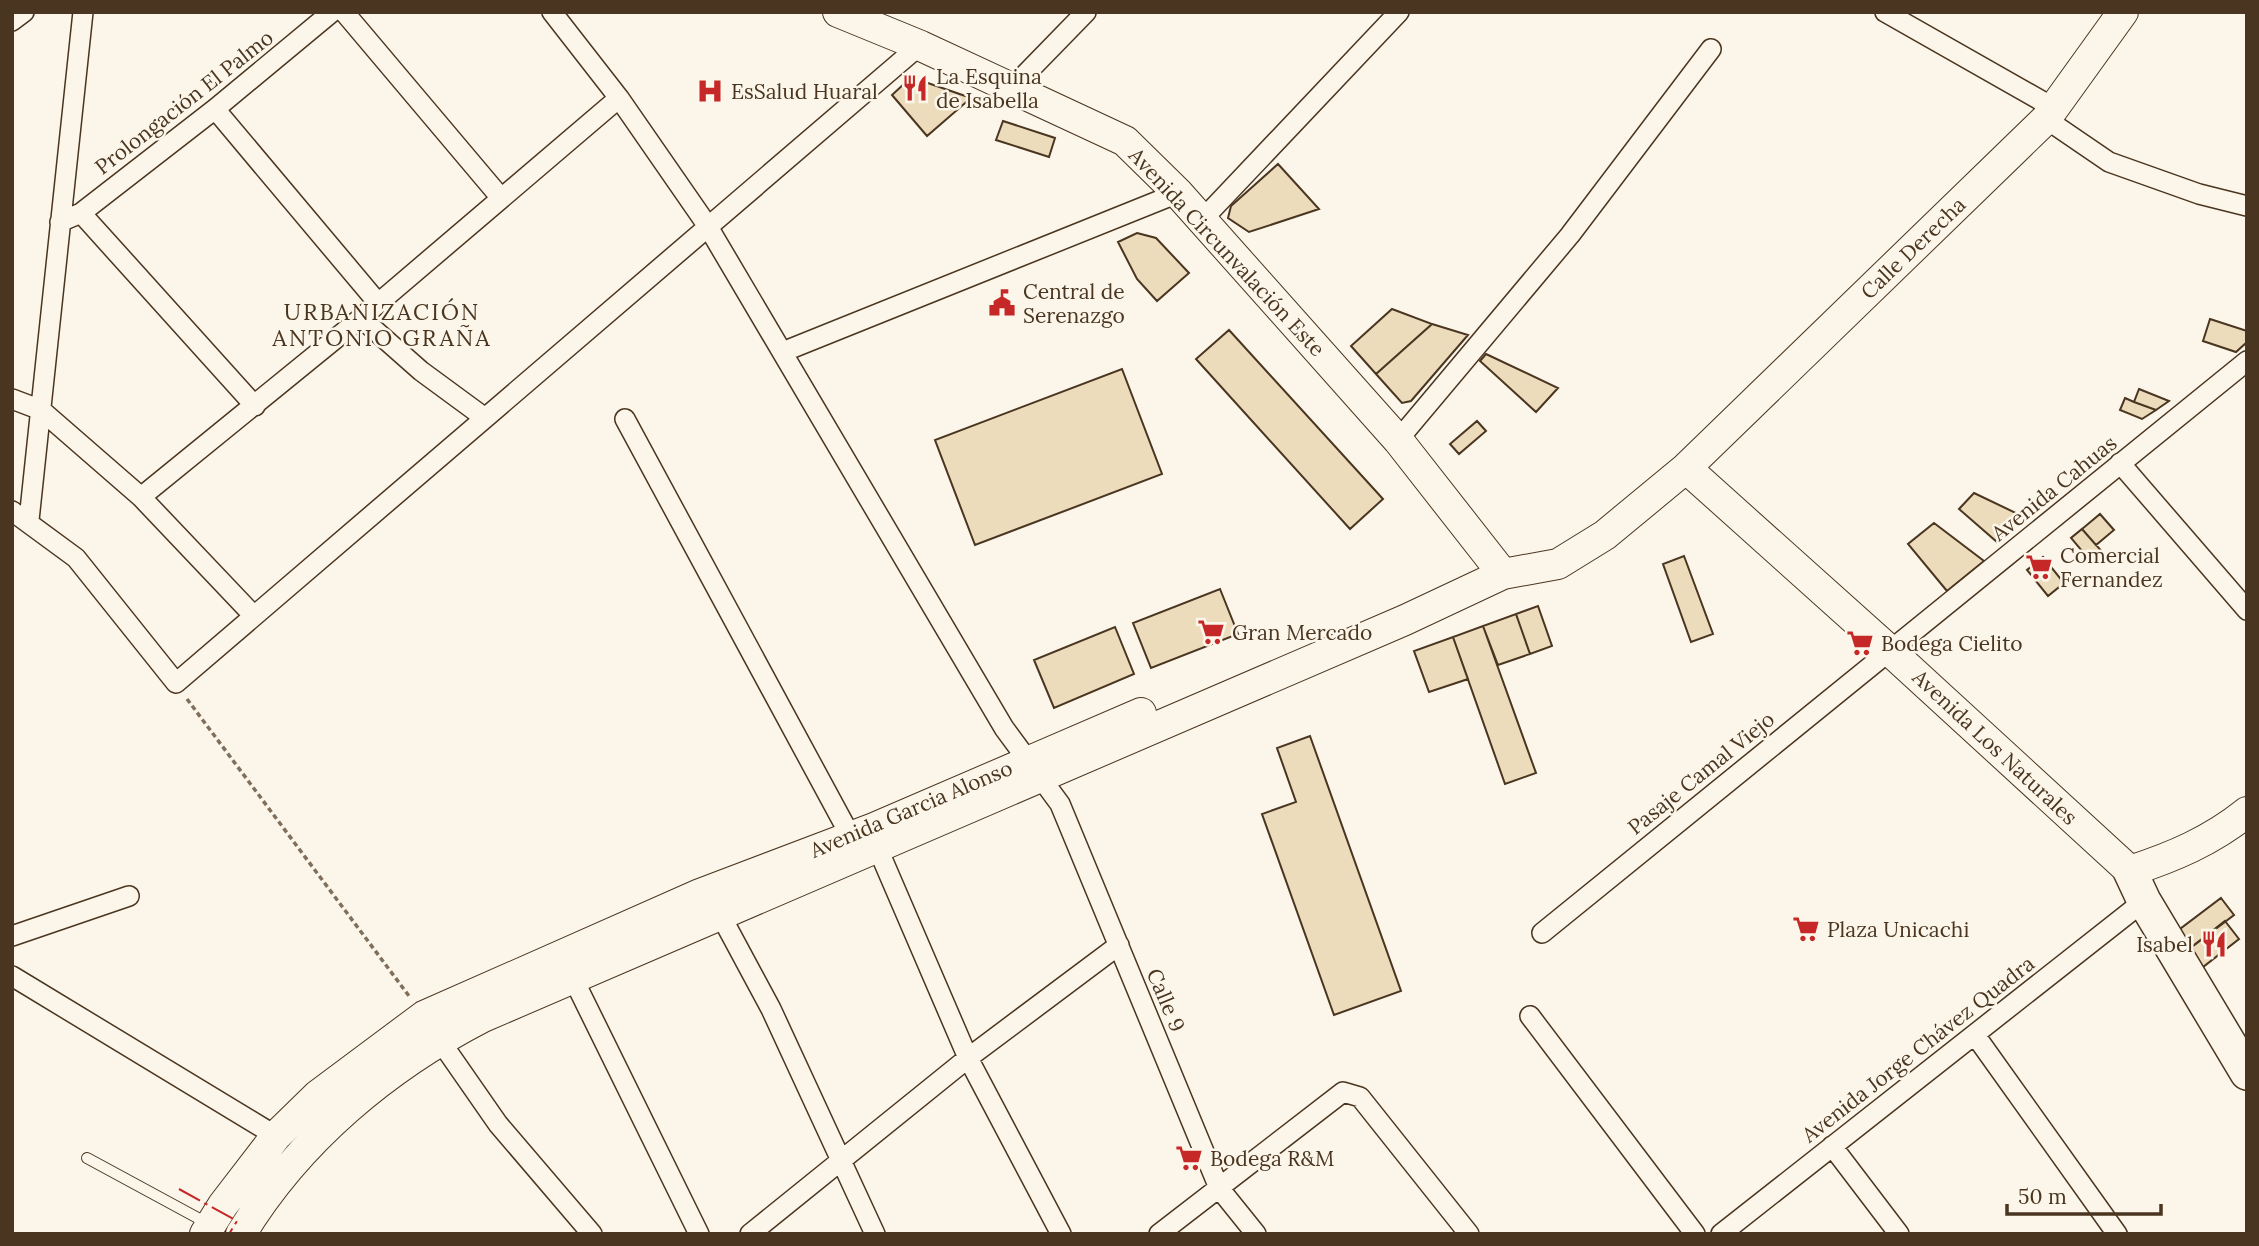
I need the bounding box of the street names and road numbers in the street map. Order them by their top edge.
street label: Prolongación El Palmo [89,24,279,180]
street label: Avenida Circunvalación Este [1122,141,1331,362]
street label: Calle Derecha [1855,191,1971,305]
street label: Avenida Cahuas [1985,429,2122,547]
street label: Avenida Los Naturales [1906,663,2083,830]
street label: Pasaje Camal Viejo [1622,706,1780,840]
street label: Avenida Garcia Alonso [805,754,1016,864]
street label: Avenida Jorge Chávez Quadra [1795,950,2040,1149]
street label: Calle 9 [1141,964,1191,1036]

